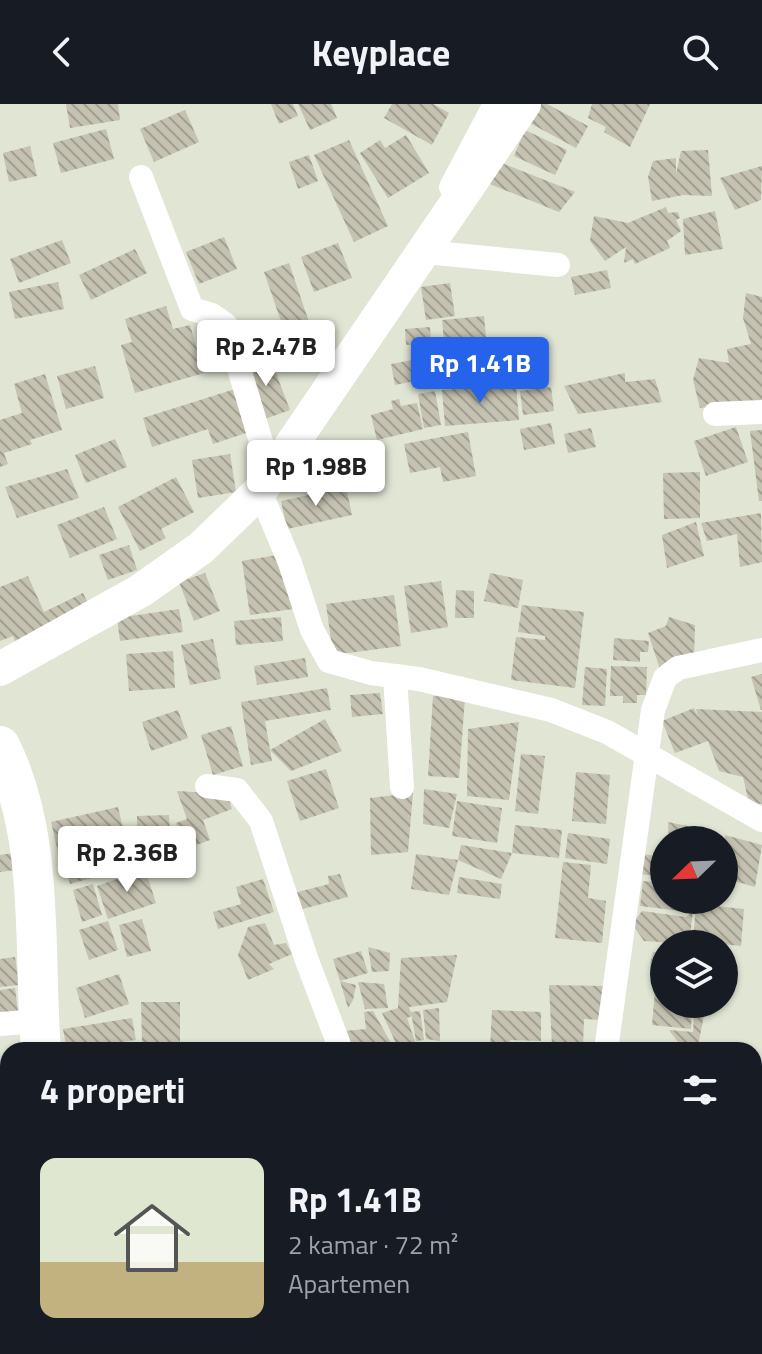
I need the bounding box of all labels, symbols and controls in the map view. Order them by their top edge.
text: Keyplace [312,25,450,80]
icon: back [40,30,84,74]
icon: search [678,30,722,74]
pin: Rp 2.47B [183,320,349,388]
text: Rp 2.47B [215,326,317,365]
pin: Rp 1.41B [397,337,563,405]
text: Rp 1.41B [429,343,531,382]
pin: Rp 1.98B [233,440,399,508]
text: Rp 1.98B [265,446,367,485]
pin: Rp 2.36B [44,826,210,894]
north arrow [650,826,738,914]
map controls [650,826,738,1018]
text: Rp 2.36B [76,832,178,871]
button: layers [650,930,738,1018]
text: 4 properti [40,1064,185,1116]
icon: filters [678,1068,722,1112]
text: Rp 1.41B [288,1173,422,1225]
icon: home [104,1190,200,1286]
text: 2 kamar · 72 m² [288,1225,458,1264]
text: Apartemen [288,1264,410,1303]

